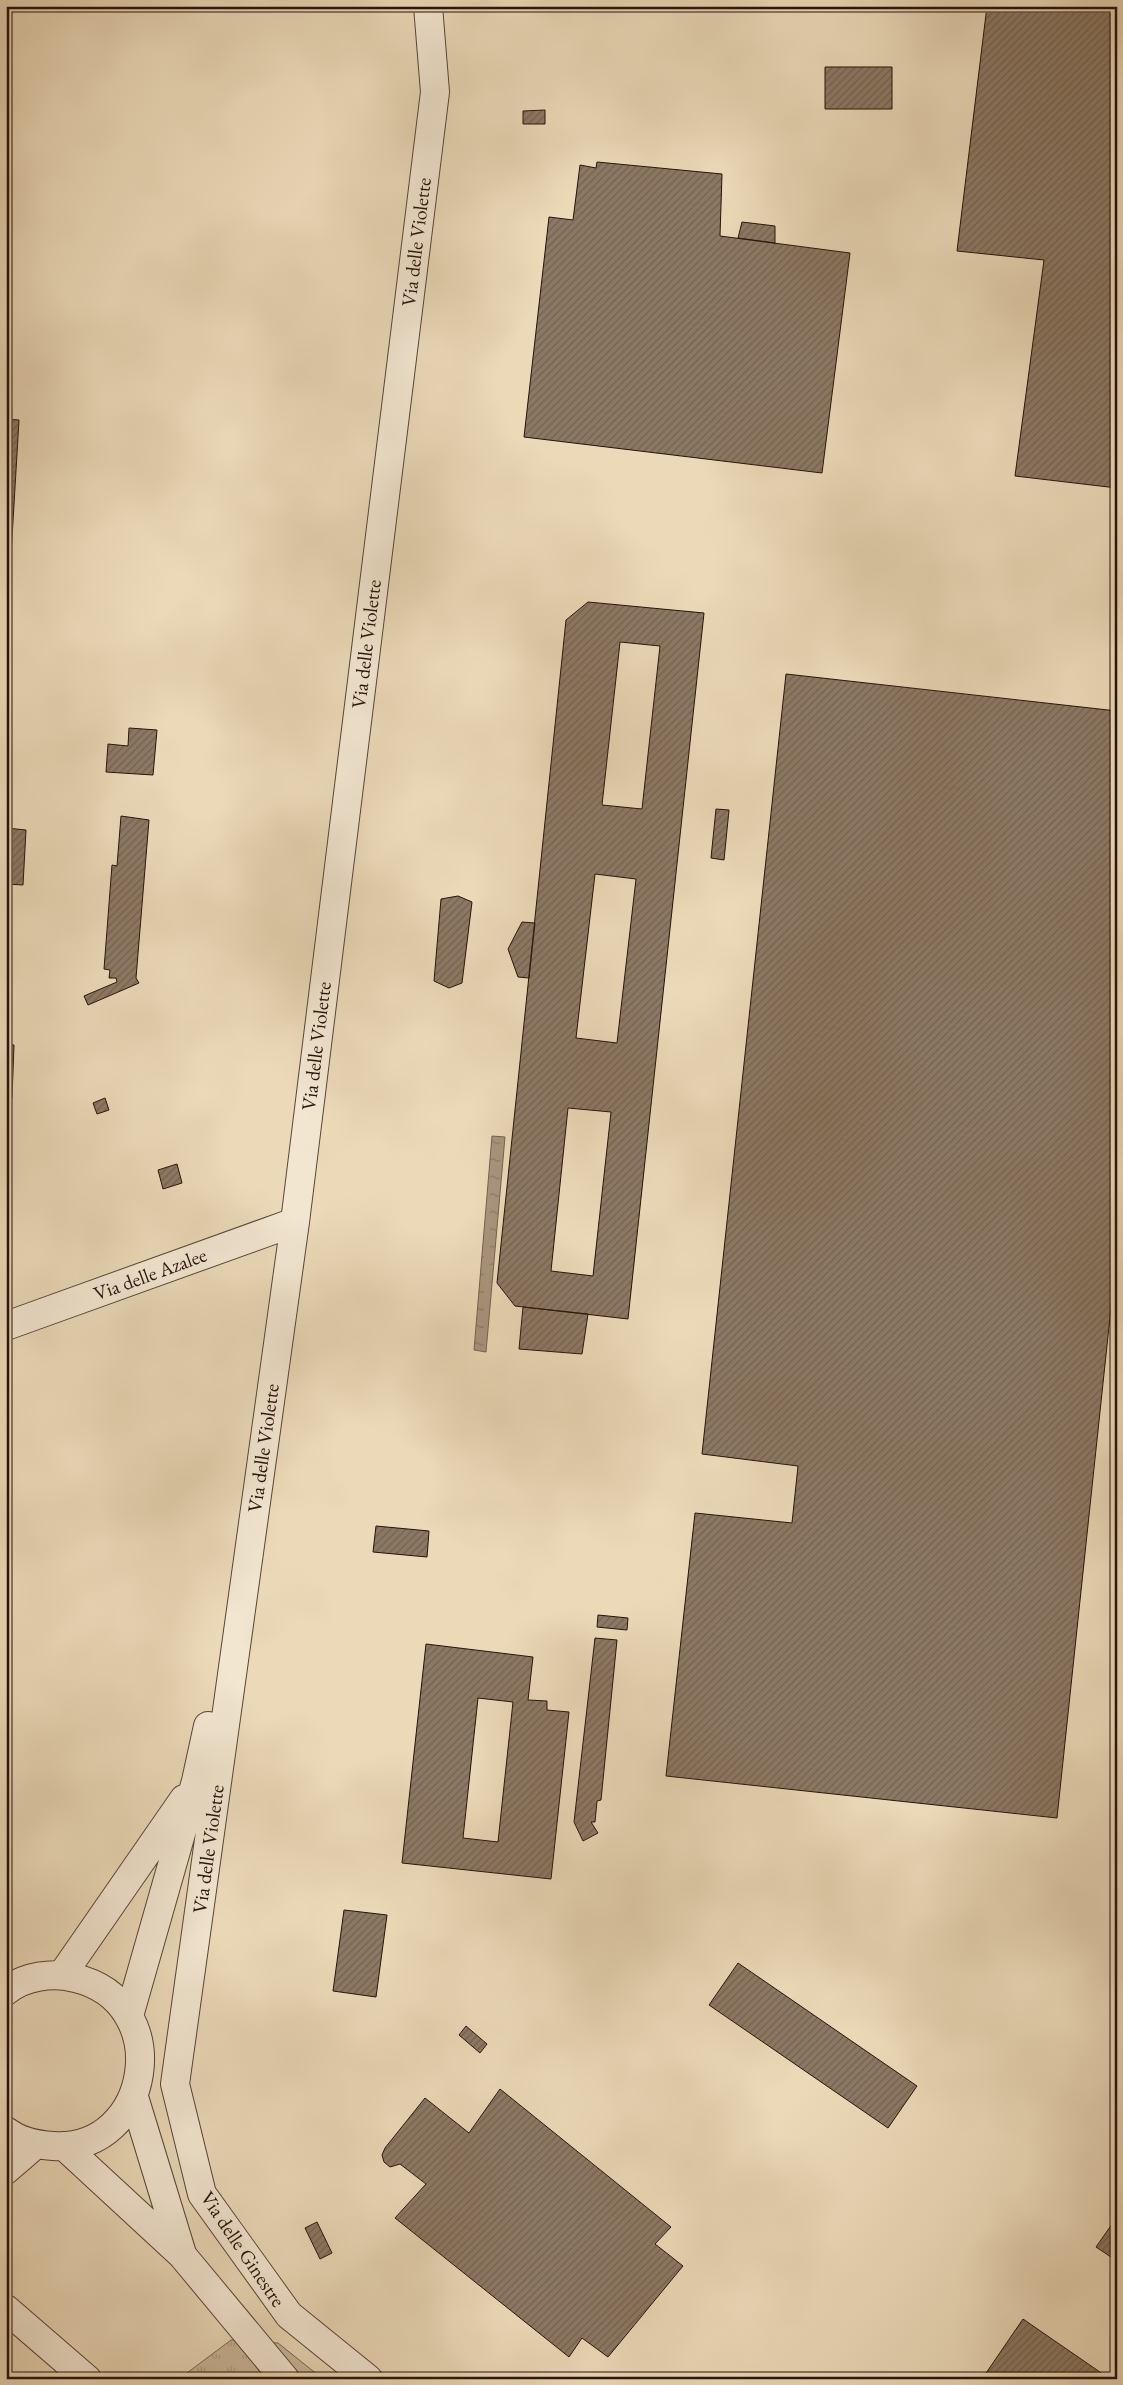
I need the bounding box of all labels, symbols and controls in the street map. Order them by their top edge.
street label: Via delle Violette [395,176,437,308]
street label: Via delle Violette [345,578,387,710]
street label: Via delle Violette [295,980,337,1112]
street label: Via delle Azalee [90,1241,210,1306]
street label: Via delle Violette [241,1382,285,1514]
street label: Via delle Violette [186,1783,230,1915]
street label: Via delle Ginestre [195,2186,291,2312]

